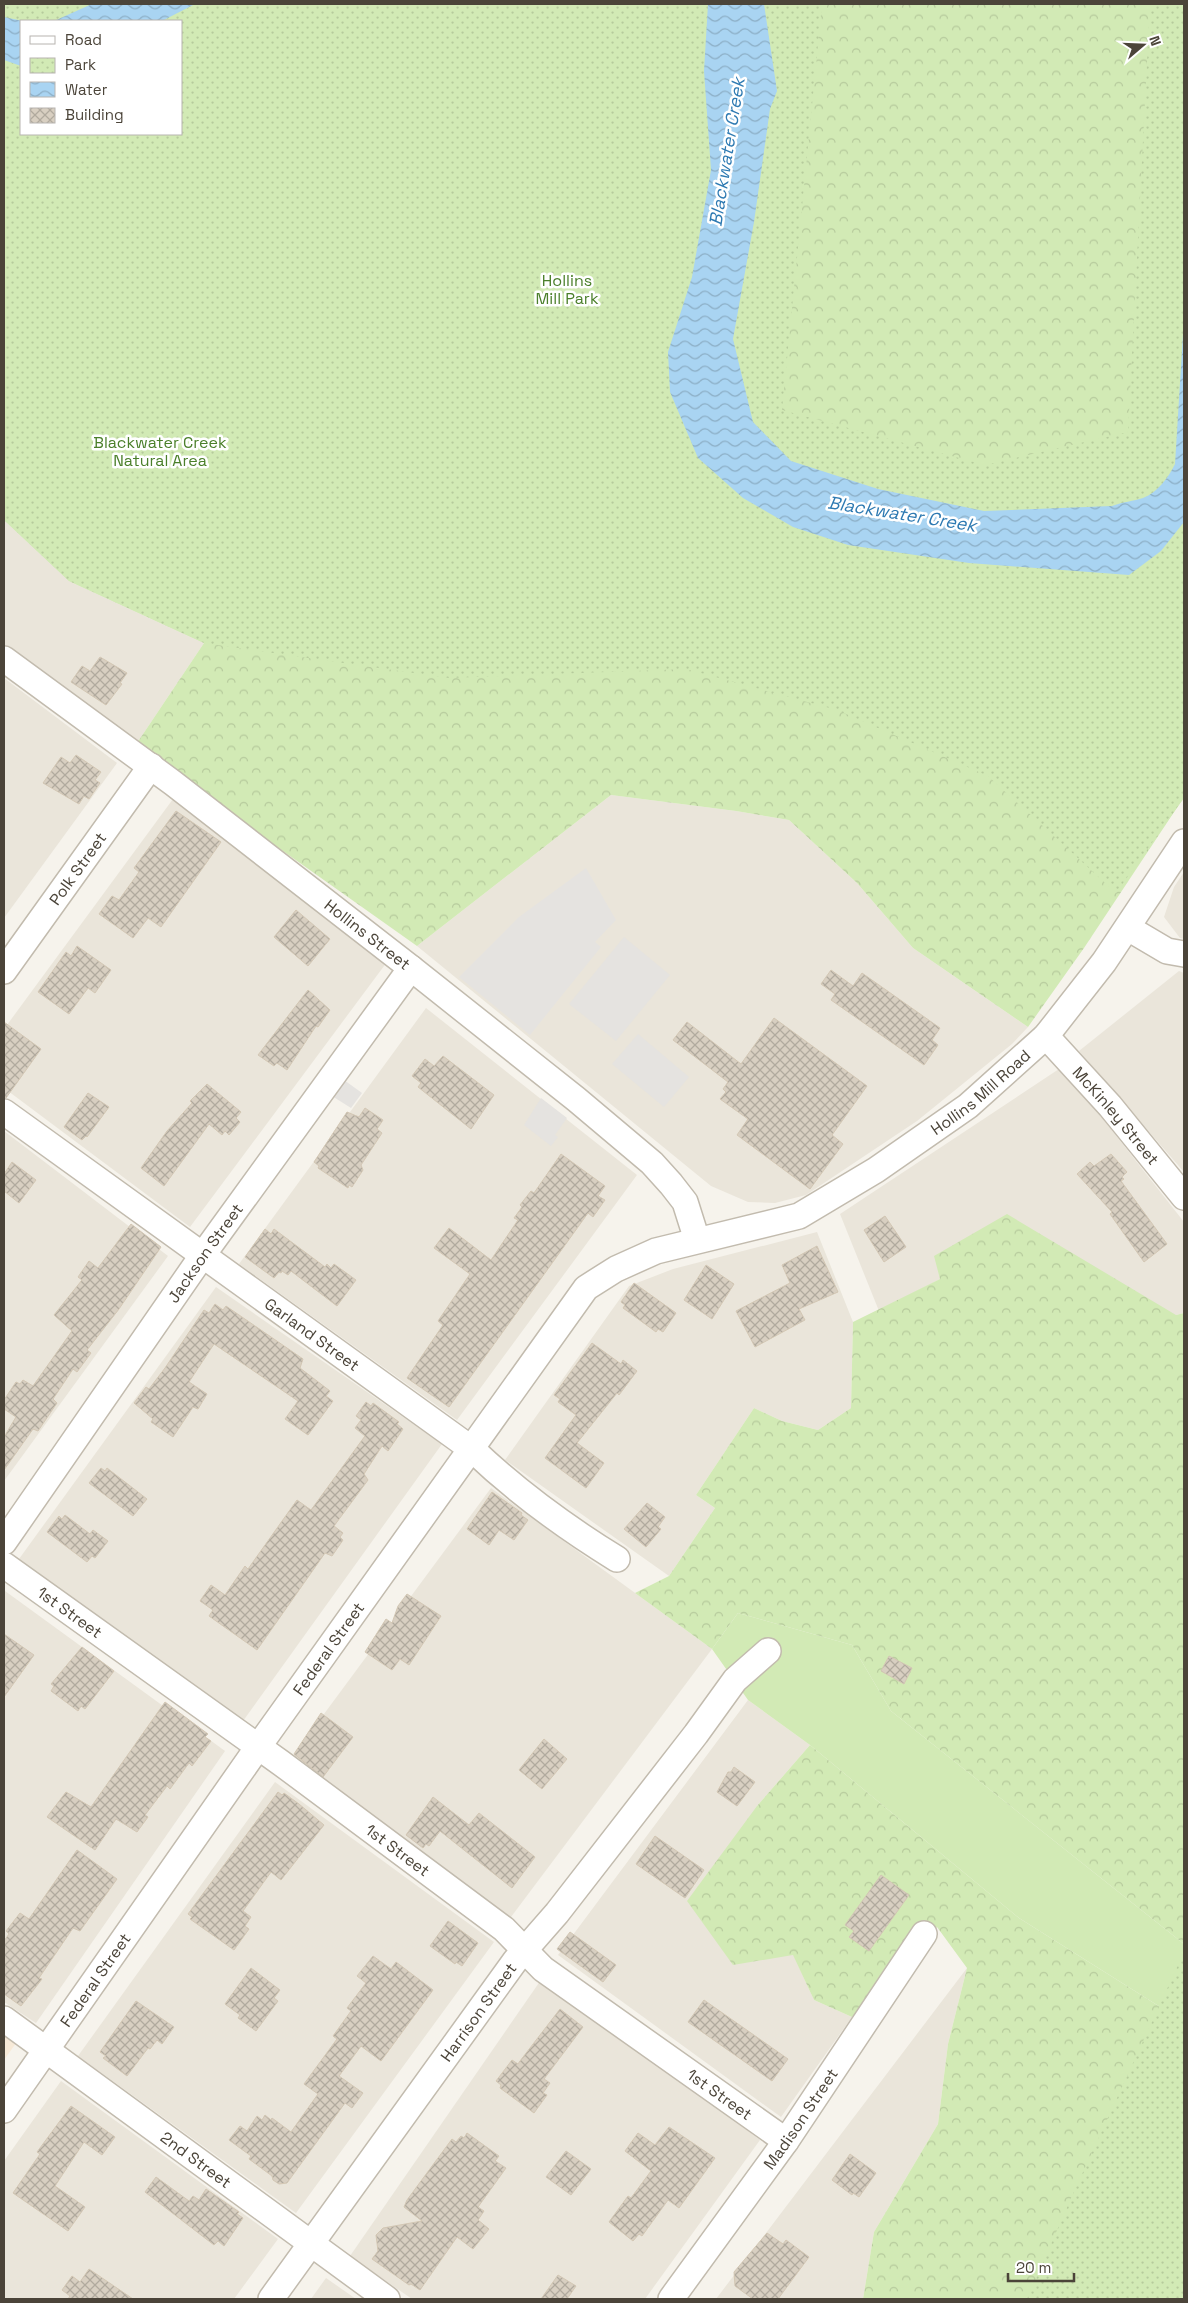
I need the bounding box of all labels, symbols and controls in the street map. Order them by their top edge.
legend [20,20,182,135]
north arrow [1118,20,1168,70]
text: Road [65,30,102,49]
text: N [1145,33,1165,48]
text: Park [65,55,96,74]
water label: Blackwater Creek [703,74,750,228]
text: Water [65,80,108,99]
text: Building [65,105,124,124]
park label: Hollins Mill Park [536,270,599,309]
park label: Blackwater Creek Natural Area [93,432,227,471]
water label: Blackwater Creek [826,490,980,537]
street label: Polk Street [45,828,111,909]
street label: Hollins Street [320,895,415,975]
street label: Hollins Mill Road [927,1045,1035,1140]
street label: McKinley Street [1068,1062,1164,1169]
street label: Jackson Street [163,1199,248,1307]
street label: Garland Street [260,1293,364,1376]
street label: 1st Street [33,1582,106,1643]
street label: Federal Street [288,1598,369,1700]
street label: 1st Street [361,1819,434,1881]
street label: Federal Street [55,1929,136,2031]
street label: Harrison Street [436,1959,521,2066]
street label: 1st Street [683,2064,756,2125]
street label: Madison Street [759,2064,843,2174]
street label: 2nd Street [156,2127,235,2193]
scale bar [1008,2250,1074,2282]
text: 20 m [1016,2258,1051,2277]

